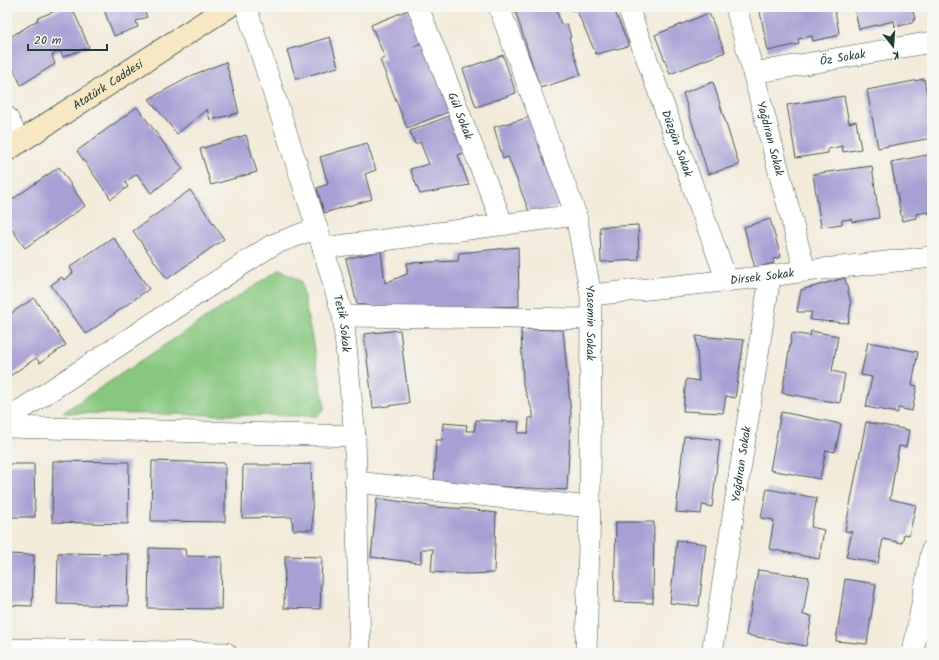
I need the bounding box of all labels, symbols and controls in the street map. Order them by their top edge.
scale bar [28,26,107,52]
north arrow [873,26,913,66]
text: 20 m [34,31,62,50]
street label: Öz Sokak [818,44,867,71]
text: K [889,45,901,64]
street label: Atatürk Caddesi [69,54,148,115]
street label: Gül Sokak [443,89,478,143]
street label: Yağdıran Sokak [751,99,789,179]
street label: Düzgün Sokak [656,107,698,180]
street label: Dirsek Sokak [729,263,796,290]
street label: Yasemin Sokak [580,284,601,361]
street label: Tetik Sokak [328,292,356,354]
street label: Yağdıran Sokak [726,424,756,504]

